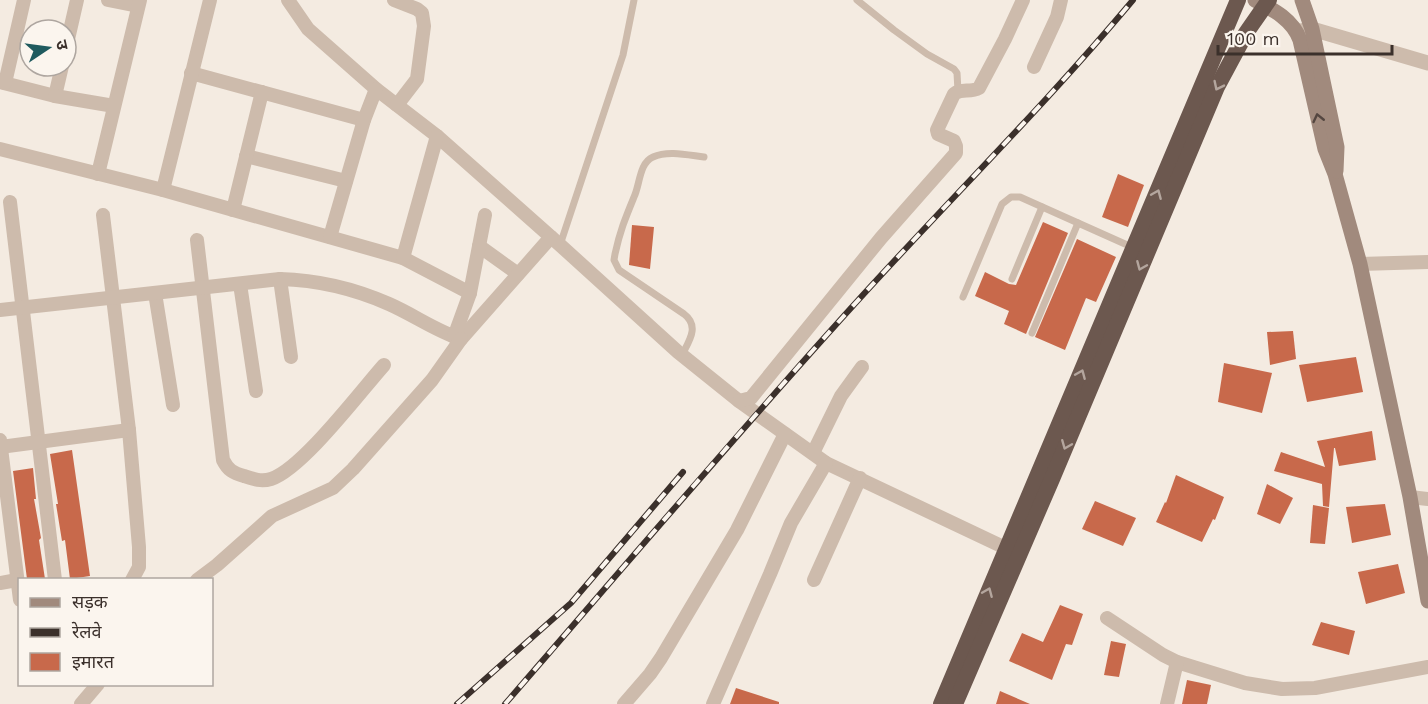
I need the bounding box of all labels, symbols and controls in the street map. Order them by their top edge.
north arrow [18,18,78,78]
scale bar [1218,18,1392,56]
text: 100 m [1227,28,1280,49]
text: उ [52,38,73,52]
one-way arrow [1213,80,1225,91]
one-way arrow [1312,113,1325,123]
one-way arrow [1150,190,1162,201]
one-way arrow [1136,259,1148,270]
one-way arrow [1074,369,1086,380]
one-way arrow [1061,439,1073,450]
legend [18,578,213,686]
one-way arrow [981,587,993,598]
text: सड़क [72,591,109,612]
text: रेलवे [71,621,103,642]
text: इमारत [72,651,115,672]

